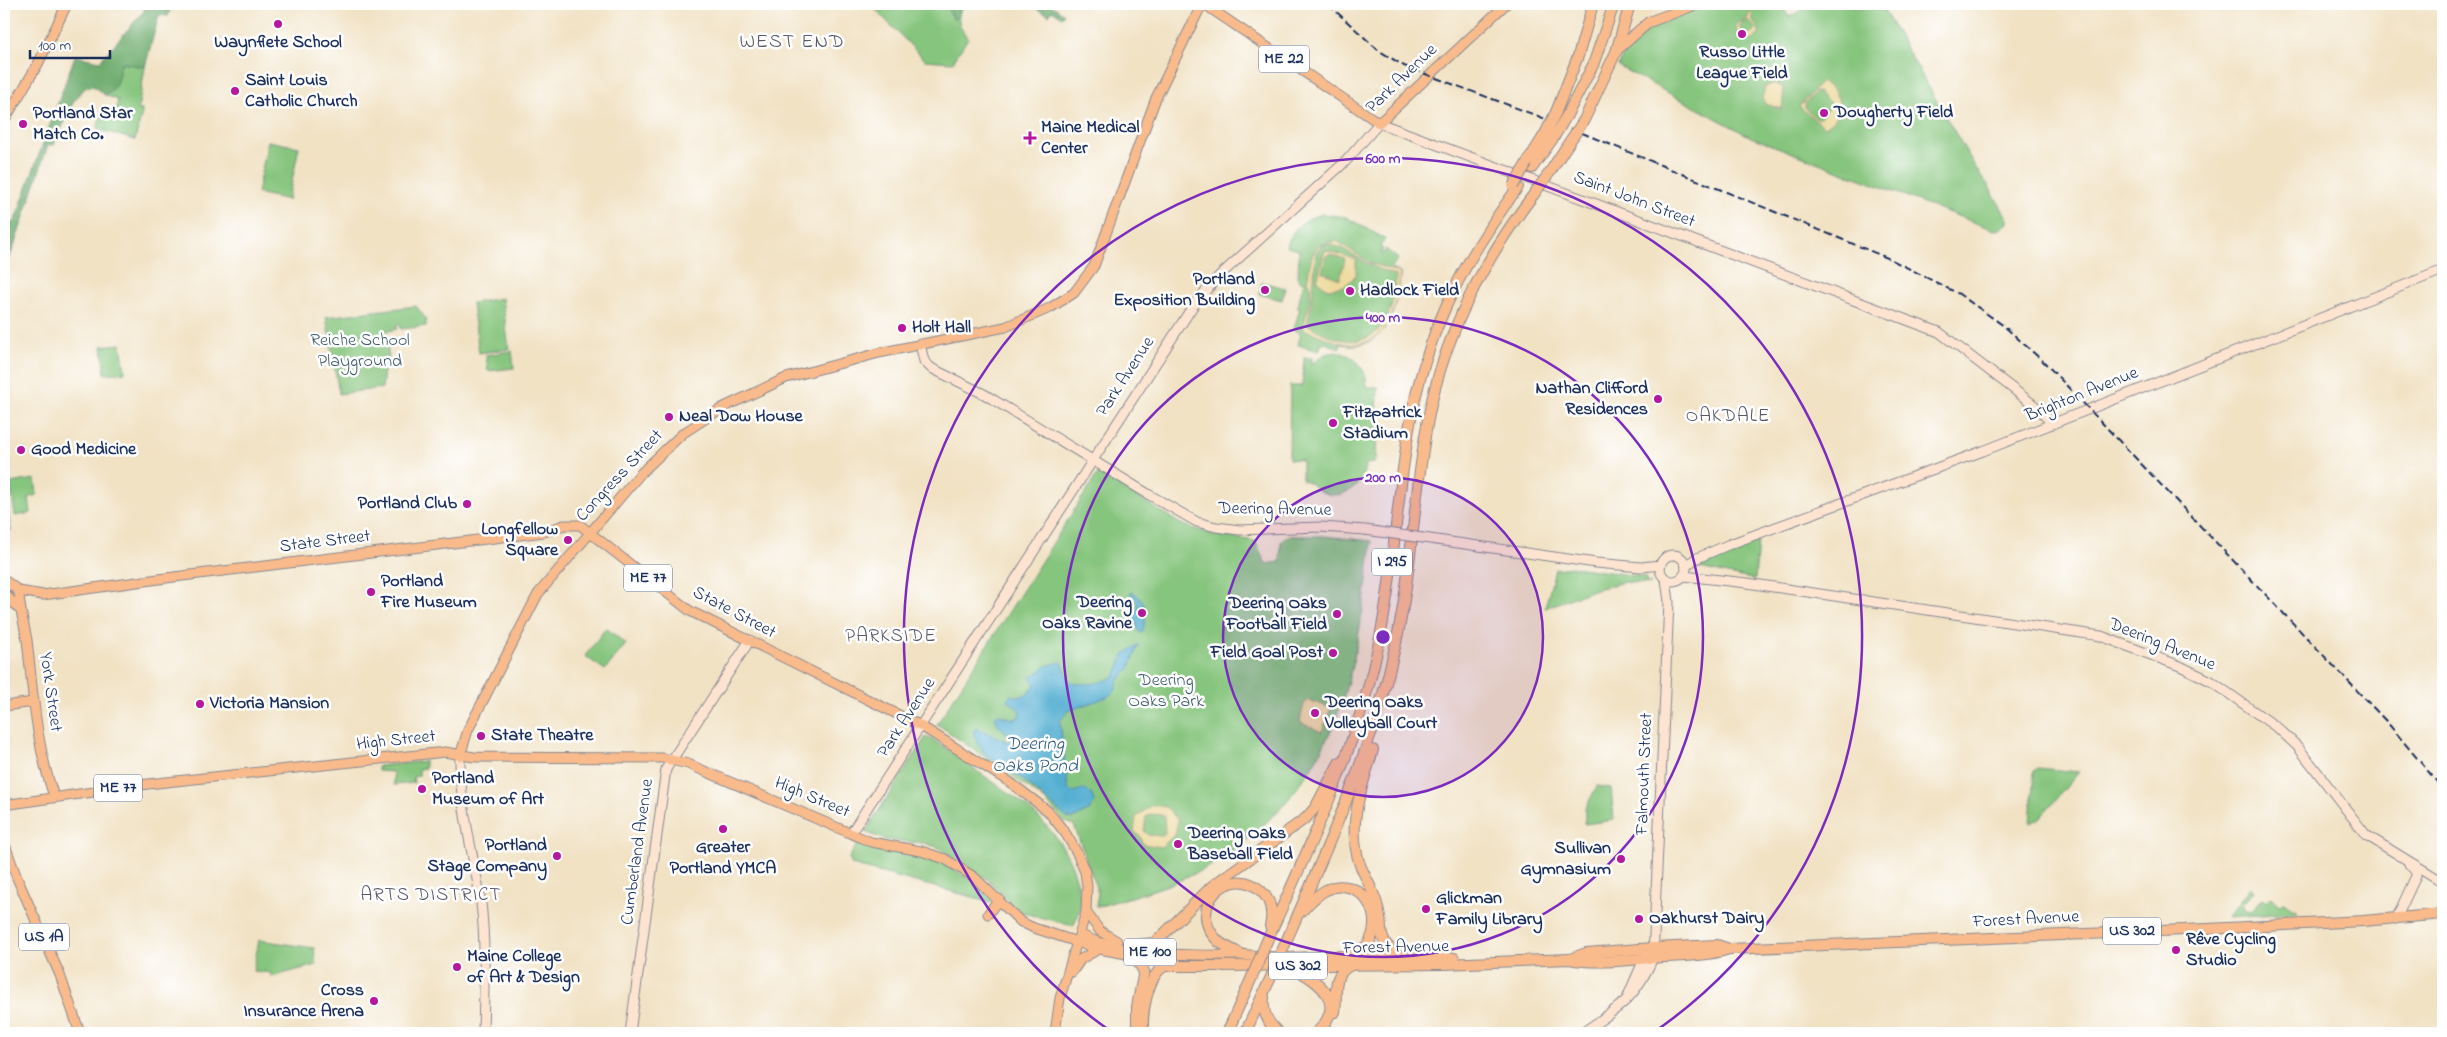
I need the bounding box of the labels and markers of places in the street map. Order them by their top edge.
marker: Waynflete School [272,18,284,30]
marker: Russo Little League Field [1736,28,1748,40]
place label: Waynflete School [214,30,342,57]
place label: Russo Little League Field [1696,40,1789,88]
place label: Saint Louis Catholic Church [245,68,358,115]
marker: Saint Louis Catholic Church [229,85,241,97]
place label: Dougherty Field [1833,100,1954,127]
place label: Portland Star Match Co. [33,101,133,148]
marker: Dougherty Field [1818,107,1830,119]
place label: Maine Medical Center [1041,115,1139,162]
marker: Portland Star Match Co. [17,118,29,130]
marker: Maine Medical Center [1023,131,1037,145]
place label: Portland Exposition Building [1114,267,1256,315]
place label: Hadlock Field [1360,278,1460,304]
marker: Portland Exposition Building [1259,284,1271,296]
marker: Hadlock Field [1344,285,1356,297]
place label: Holt Hall [912,315,971,341]
marker: Holt Hall [896,322,908,334]
place label: Nathan Clifford Residences [1535,376,1649,423]
marker: Nathan Clifford Residences [1652,393,1664,405]
place label: Fitzpatrick Stadium [1342,400,1423,447]
place label: Neal Dow House [679,404,804,430]
marker: Neal Dow House [663,411,675,423]
marker: Fitzpatrick Stadium [1327,417,1339,429]
place label: Good Medicine [31,437,137,463]
marker: Good Medicine [15,444,27,456]
place label: Portland Club [358,491,457,517]
marker: Portland Club [461,498,473,510]
place label: Longfellow Square [481,517,559,564]
marker: Longfellow Square [562,534,574,546]
place label: Portland Fire Museum [380,569,477,616]
marker: Portland Fire Museum [365,586,377,598]
place label: Deering Oaks Ravine [1042,590,1133,637]
place label: Deering Oaks Football Field [1225,591,1328,638]
marker: Deering Oaks Ravine [1136,607,1148,619]
marker: Deering Oaks Football Field [1331,608,1343,620]
centre of rings [1374,628,1392,646]
place label: Field Goal Post [1210,640,1324,666]
marker: Field Goal Post [1327,647,1339,659]
place label: Deering Oaks Volleyball Court [1324,690,1438,738]
place label: Victoria Mansion [209,691,329,717]
marker: Victoria Mansion [194,698,206,710]
marker: Deering Oaks Volleyball Court [1309,707,1321,719]
place label: State Theatre [491,723,594,749]
marker: State Theatre [475,730,487,742]
place label: Portland Museum of Art [432,766,545,813]
marker: Portland Museum of Art [416,783,428,795]
place label: Deering Oaks Baseball Field [1187,821,1294,868]
marker: Greater Portland YMCA [717,823,729,835]
place label: Portland Stage Company [427,833,548,881]
place label: Greater Portland YMCA [670,835,776,882]
place label: Sullivan Gymnasium [1521,836,1611,884]
marker: Deering Oaks Baseball Field [1172,838,1184,850]
marker: Portland Stage Company [551,850,563,862]
marker: Sullivan Gymnasium [1615,853,1627,865]
place label: Glickman Family Library [1435,886,1542,934]
marker: Glickman Family Library [1420,903,1432,915]
place label: Oakhurst Dairy [1649,906,1764,933]
marker: Oakhurst Dairy [1633,913,1645,925]
place label: Rêve Cycling Studio [2186,927,2276,974]
place label: Maine College of Art & Design [467,944,580,992]
marker: Rêve Cycling Studio [2170,944,2182,956]
marker: Maine College of Art & Design [451,961,463,973]
place label: Cross Insurance Arena [243,978,364,1025]
marker: Cross Insurance Arena [368,995,380,1007]

